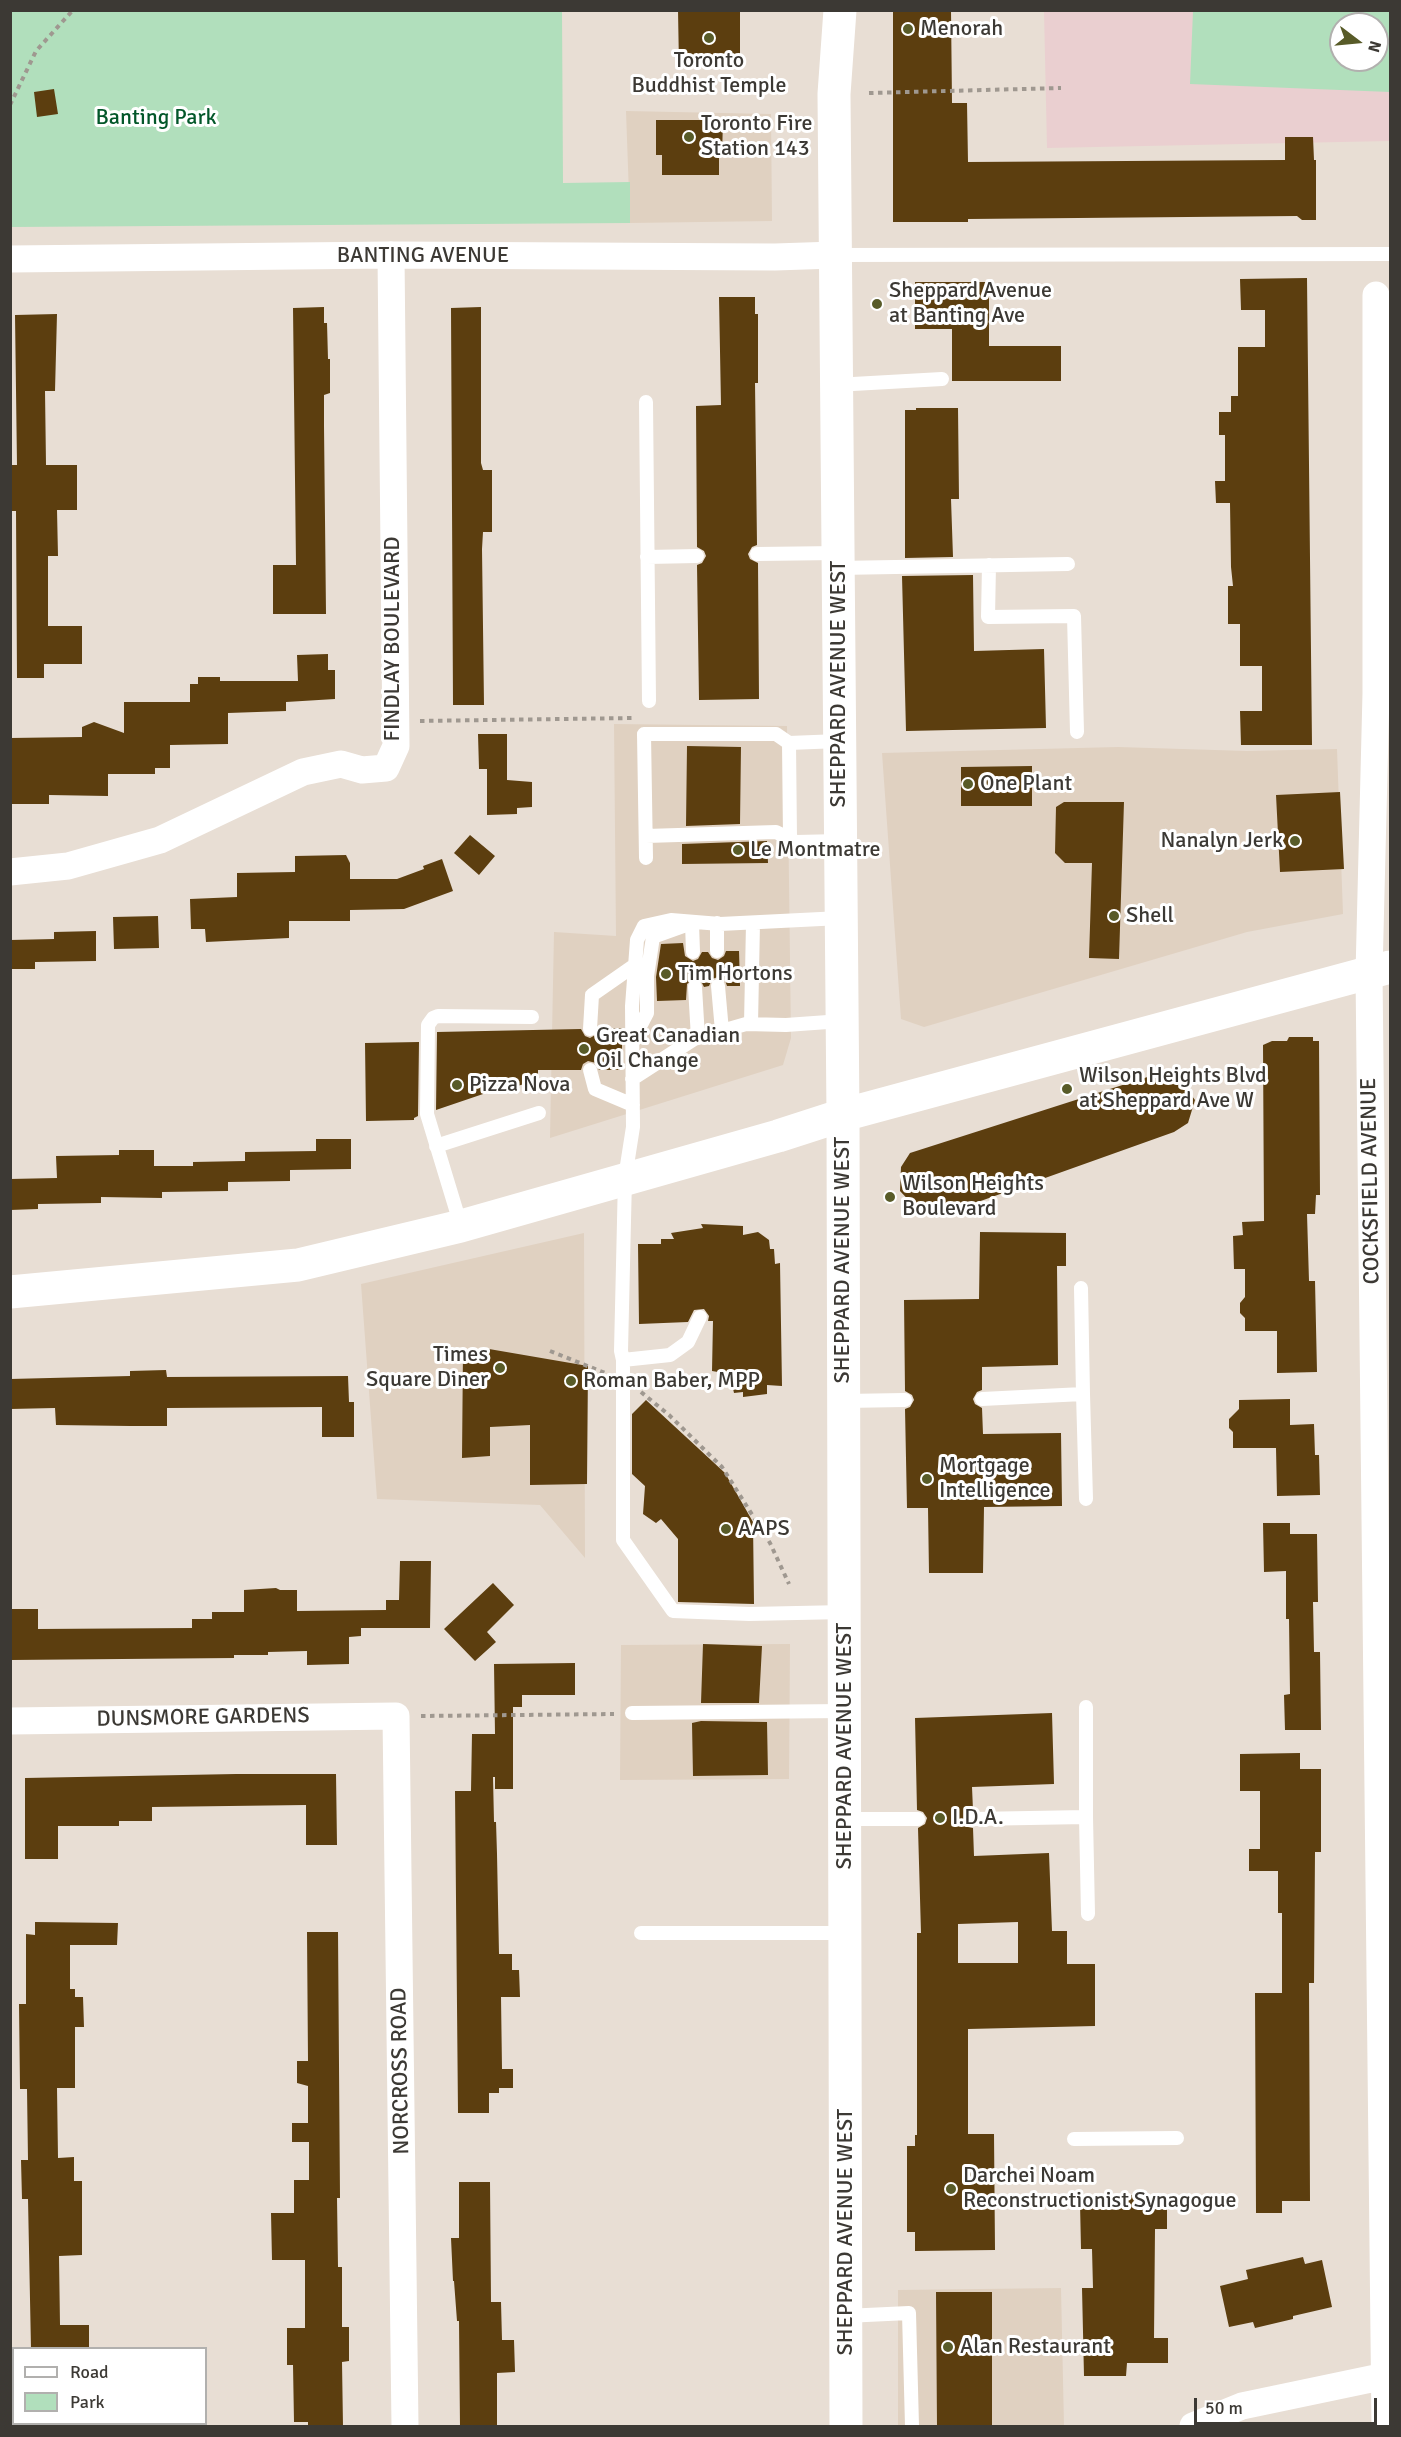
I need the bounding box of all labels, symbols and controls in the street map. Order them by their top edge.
north arrow [1329,12,1389,72]
place label: Menorah [920,16,1003,42]
marker: Menorah [901,22,915,36]
marker: Toronto Buddhist Temple [702,31,716,45]
text: N [1363,38,1386,55]
place label: Toronto Buddhist Temple [631,48,787,100]
park label: Banting Park [95,105,217,131]
place label: Toronto Fire Station 143 [701,111,812,162]
marker: Toronto Fire Station 143 [682,130,696,144]
street label: BANTING AVENUE [337,243,509,269]
place label: Sheppard Avenue at Banting Ave [889,278,1052,330]
marker: Sheppard Avenue at Banting Ave [870,297,884,311]
street label: FINDLAY BOULEVARD [380,536,406,742]
street label: SHEPPARD AVENUE WEST [826,561,852,807]
place label: One Plant [980,771,1072,797]
marker: One Plant [961,777,975,791]
place label: Nanalyn Jerk [1160,828,1283,854]
marker: Nanalyn Jerk [1288,834,1302,848]
place label: Le Montmatre [750,837,881,863]
marker: Le Montmatre [731,843,745,857]
place label: Shell [1126,903,1174,929]
marker: Shell [1107,909,1121,923]
place label: Tim Hortons [678,961,793,987]
marker: Tim Hortons [659,967,673,981]
place label: Great Canadian Oil Change [596,1023,740,1074]
marker: Great Canadian Oil Change [577,1042,591,1056]
place label: Wilson Heights Blvd at Sheppard Ave W [1079,1063,1267,1114]
place label: Pizza Nova [469,1072,570,1098]
marker: Pizza Nova [450,1078,464,1092]
street label: COCKSFIELD AVENUE [1356,1078,1386,1284]
marker: Wilson Heights Blvd at Sheppard Ave W [1060,1082,1074,1096]
street label: SHEPPARD AVENUE WEST [830,1137,856,1383]
place label: Wilson Heights Boulevard [902,1171,1044,1222]
marker: Wilson Heights Boulevard [883,1190,897,1204]
place label: Times Square Diner [366,1342,488,1394]
marker: Times Square Diner [493,1361,507,1375]
place label: Roman Baber, MPP [583,1368,760,1394]
marker: Roman Baber, MPP [564,1374,578,1388]
place label: Mortgage Intelligence [939,1453,1050,1504]
marker: Mortgage Intelligence [920,1472,934,1486]
place label: AAPS [738,1516,790,1542]
marker: AAPS [719,1522,733,1536]
street label: SHEPPARD AVENUE WEST [832,1623,858,1869]
street label: DUNSMORE GARDENS [96,1703,310,1733]
place label: I.D.A. [952,1805,1004,1831]
marker: I.D.A. [933,1811,947,1825]
street label: NORCROSS ROAD [386,1987,416,2155]
street label: SHEPPARD AVENUE WEST [833,2109,859,2355]
place label: Darchei Noam Reconstructionist Synagogue [963,2163,1237,2214]
marker: Darchei Noam Reconstructionist Synagogue [944,2182,958,2196]
place label: Alan Restaurant [960,2334,1111,2360]
marker: Alan Restaurant [941,2340,955,2354]
legend [12,2347,207,2425]
text: Road [70,2361,109,2383]
scale bar [1197,2386,1380,2424]
text: Park [70,2391,105,2413]
text: 50 m [1205,2397,1243,2419]

